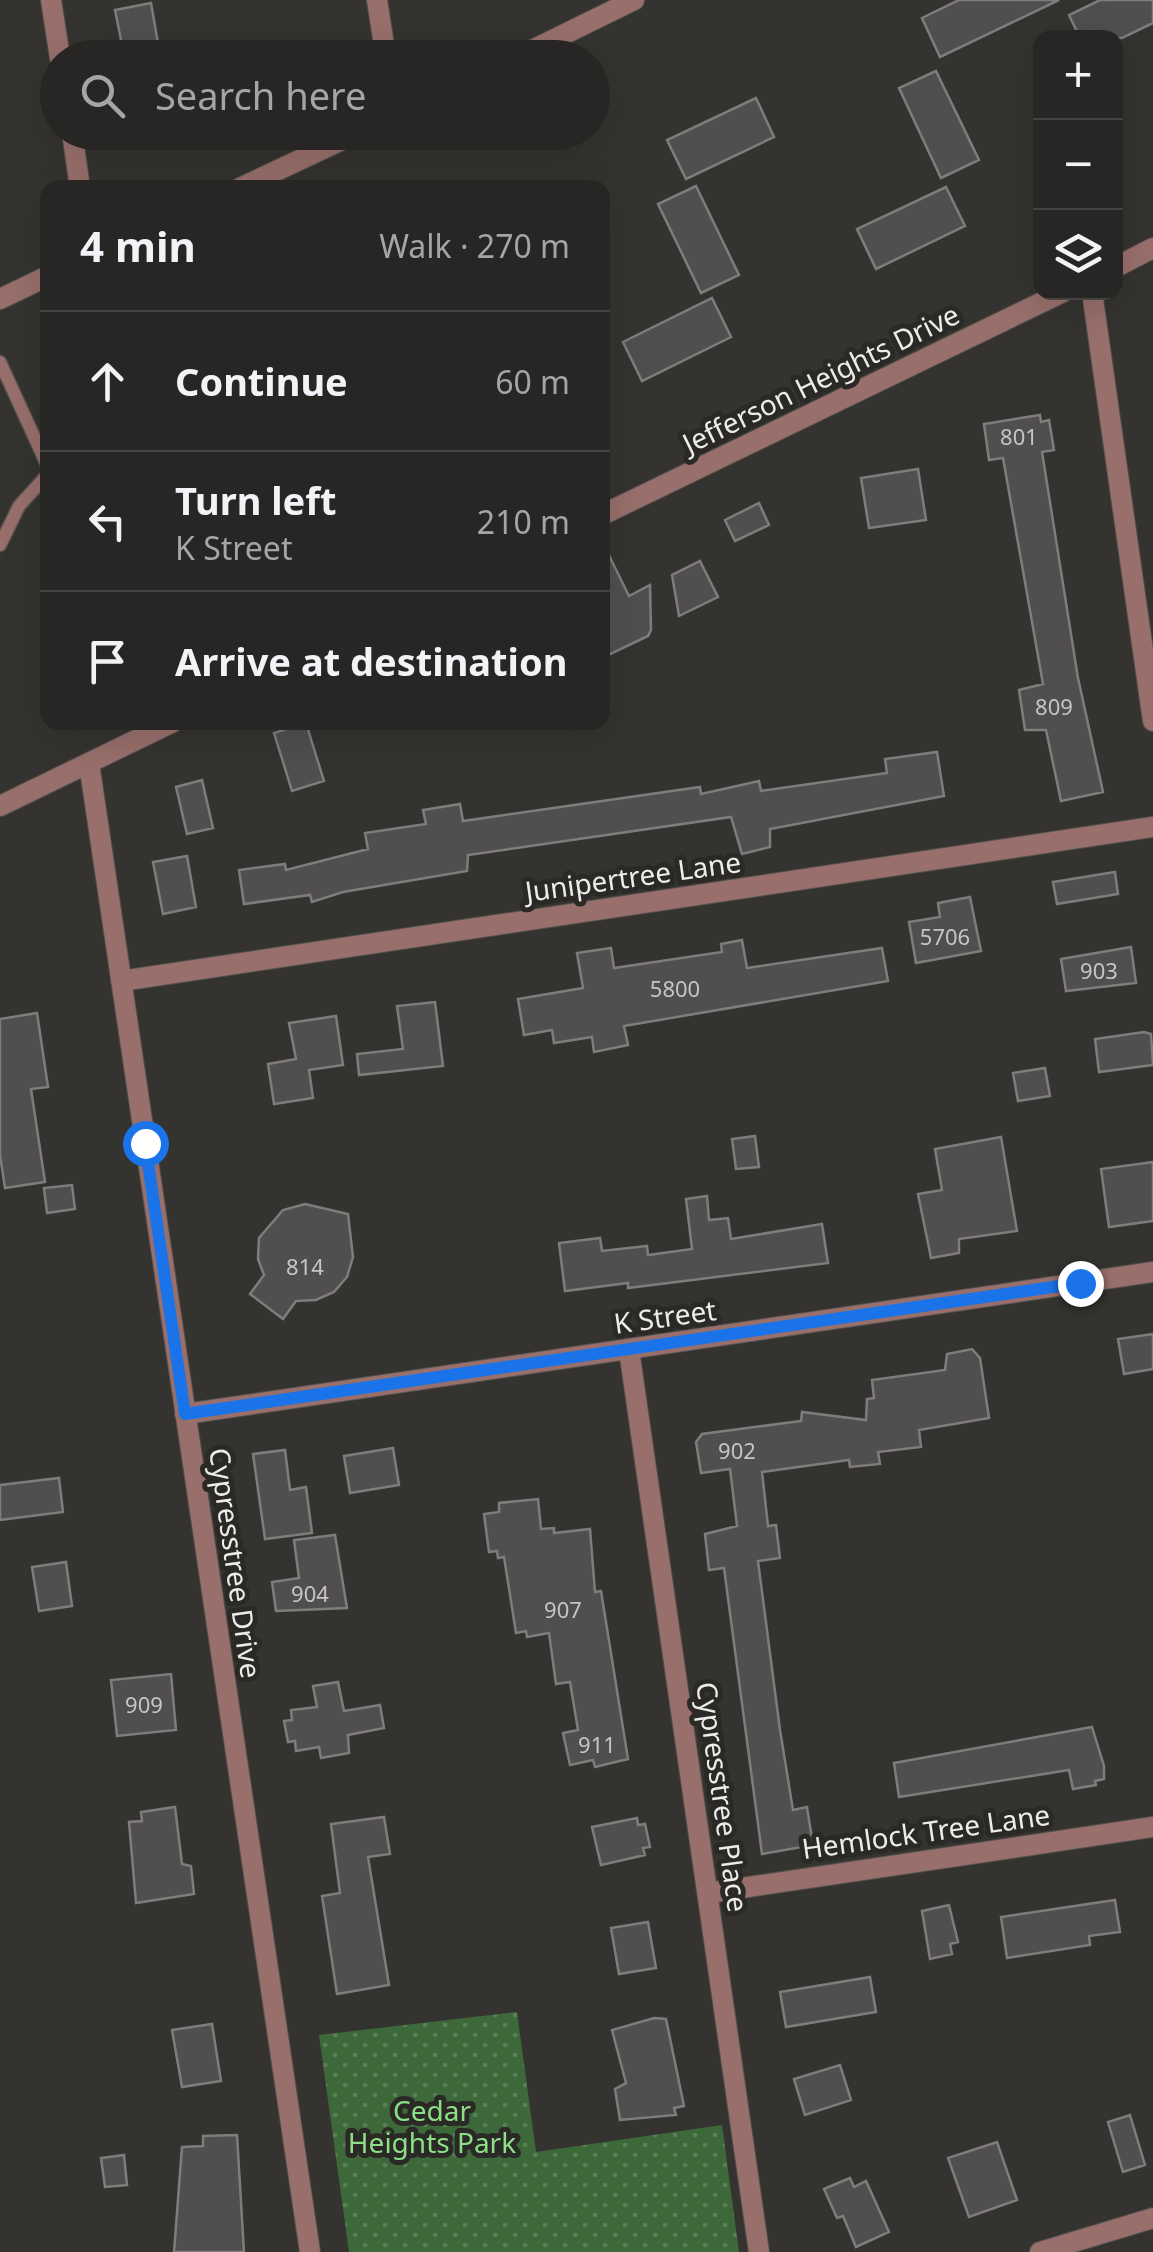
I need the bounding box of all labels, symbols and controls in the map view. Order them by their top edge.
map controls [1033,30,1123,300]
button: + [1033,30,1123,120]
search box [40,40,610,150]
icon: search [75,68,130,123]
text: Search here [155,69,366,121]
button: − [1033,120,1123,210]
button: layers [1033,210,1123,300]
text: 4 min [80,217,196,274]
text: Walk · 270 m [379,224,570,267]
street label: Jefferson Heights Drive [673,295,965,463]
icon: ahead [80,354,135,409]
text: Continue [175,355,348,407]
text: 60 m [495,360,570,403]
house number: 801 [1000,421,1038,451]
text: Turn left [175,474,337,526]
icon: left [80,494,135,549]
text: 210 m [477,500,570,543]
text: K Street [175,526,292,569]
icon: arrive [80,634,135,689]
text: Arrive at destination [175,635,567,687]
house number: 809 [1035,691,1073,721]
street label: Junipertree Lane [520,842,743,910]
house number: 5706 [920,921,970,951]
house number: 903 [1080,955,1118,985]
house number: 5800 [650,973,700,1003]
route start [123,1121,169,1167]
house number: 814 [286,1251,324,1281]
route end [1058,1261,1104,1307]
street label: K Street [611,1290,718,1342]
house number: 902 [718,1435,756,1465]
street label: Cypresstree Drive [201,1445,271,1680]
house number: 904 [291,1578,329,1608]
house number: 907 [544,1594,582,1624]
street label: Cypresstree Place [688,1679,758,1914]
house number: 909 [125,1689,163,1719]
house number: 911 [578,1729,616,1759]
street label: Hemlock Tree Lane [799,1795,1052,1867]
park label: Cedar Heights Park [348,2091,516,2161]

